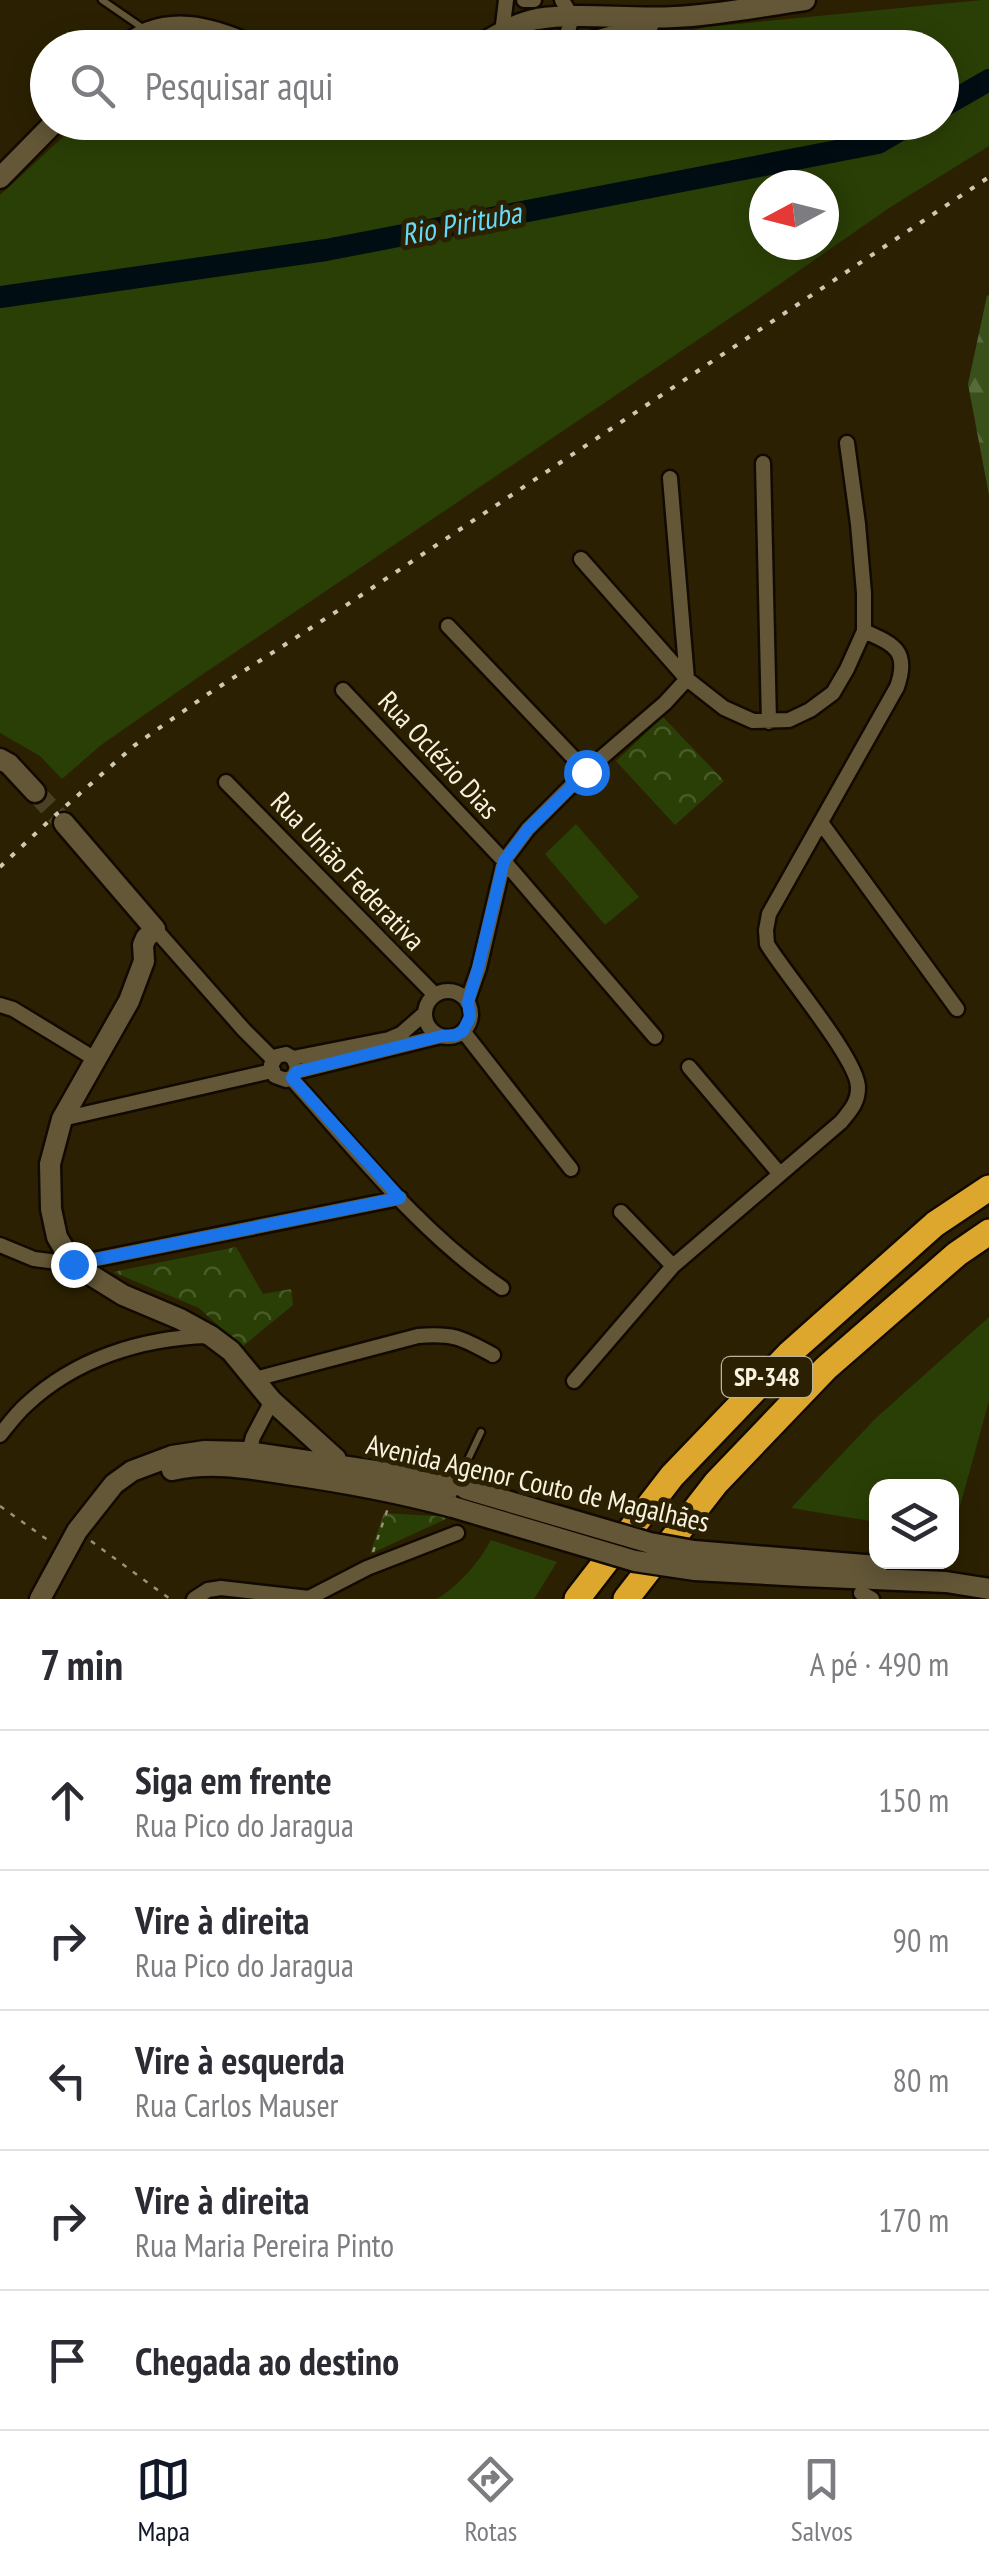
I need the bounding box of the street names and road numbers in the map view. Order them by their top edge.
street label: Rua Oclézio Dias [371,683,508,826]
street label: Rua União Federativa [263,784,433,958]
road number: SP-348 [722,1357,812,1397]
street label: Avenida Agenor Couto de Magalhães [363,1425,713,1540]

